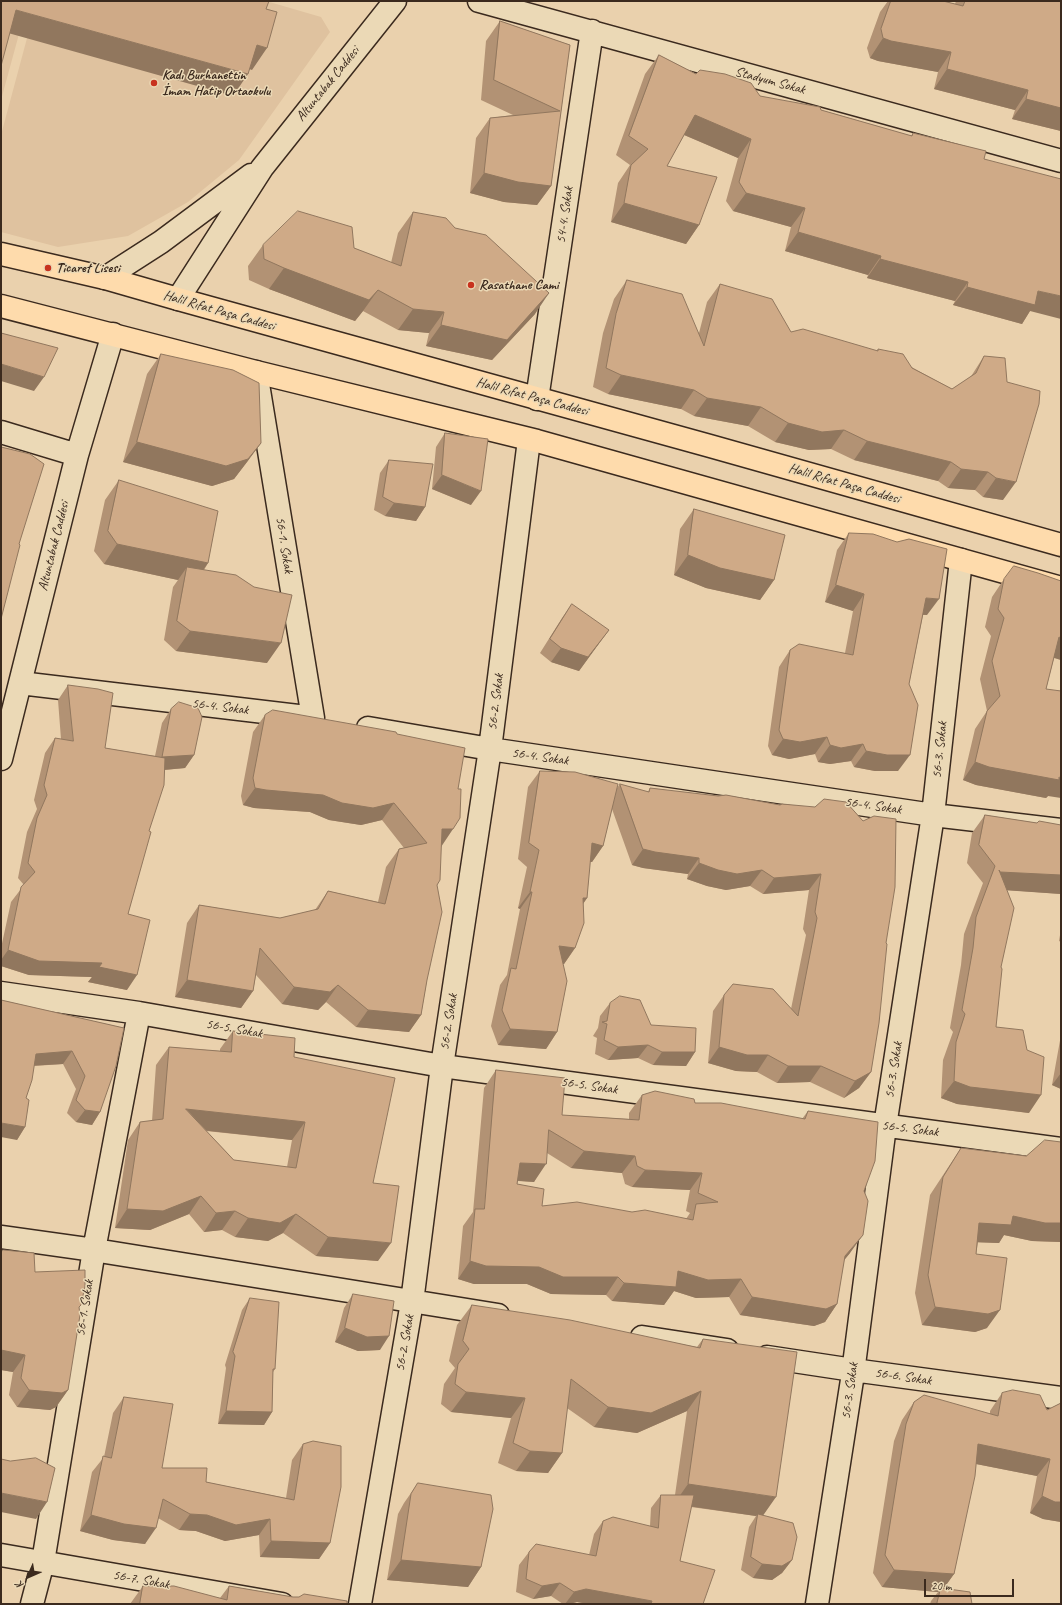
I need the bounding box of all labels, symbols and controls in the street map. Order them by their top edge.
street label: Altuntabak Caddesi [293,43,363,125]
street label: Stadyum Sokak [733,64,807,98]
place label: Kadı Burhanettin İmam Hatip Ortaokulu [162,67,270,100]
marker: Kadı Burhanettin İmam Hatip Ortaokulu [149,78,159,88]
street label: 54-4. Sokak [553,186,577,244]
place label: Ticaret Lisesi [56,260,120,276]
marker: Ticaret Lisesi [43,263,53,273]
place label: Rasathane Cami [479,277,558,293]
marker: Rasathane Cami [466,280,476,290]
street label: Halil Rıfat Paşa Caddesi [161,287,277,335]
street label: Halil Rıfat Paşa Caddesi [474,374,590,420]
street label: Halil Rıfat Paşa Caddesi [786,460,902,508]
street label: Altuntabak Caddesi [35,499,73,593]
street label: 56-1. Sokak [271,516,297,574]
street label: 56-2. Sokak [484,673,508,731]
street label: 56-4. Sokak [191,695,249,719]
street label: 56-3. Sokak [929,721,951,779]
street label: 56-4. Sokak [511,745,569,769]
street label: 56-4. Sokak [844,794,902,818]
street label: 56-2. Sokak [436,993,462,1051]
street label: 56-5. Sokak [204,1016,264,1042]
street label: 56-3. Sokak [881,1041,907,1099]
street label: 56-5. Sokak [560,1074,618,1098]
street label: 56-5. Sokak [881,1117,939,1141]
street label: 56-1. Sokak [72,1279,98,1337]
street label: 56-2. Sokak [392,1313,418,1373]
street label: 56-3. Sokak [838,1362,862,1420]
street label: 56-6. Sokak [874,1365,932,1389]
north arrow [8,1557,48,1597]
street label: 56-7. Sokak [111,1567,171,1593]
scale bar [926,1571,1016,1597]
text: 20 m [931,1578,951,1594]
text: K [13,1579,26,1592]

